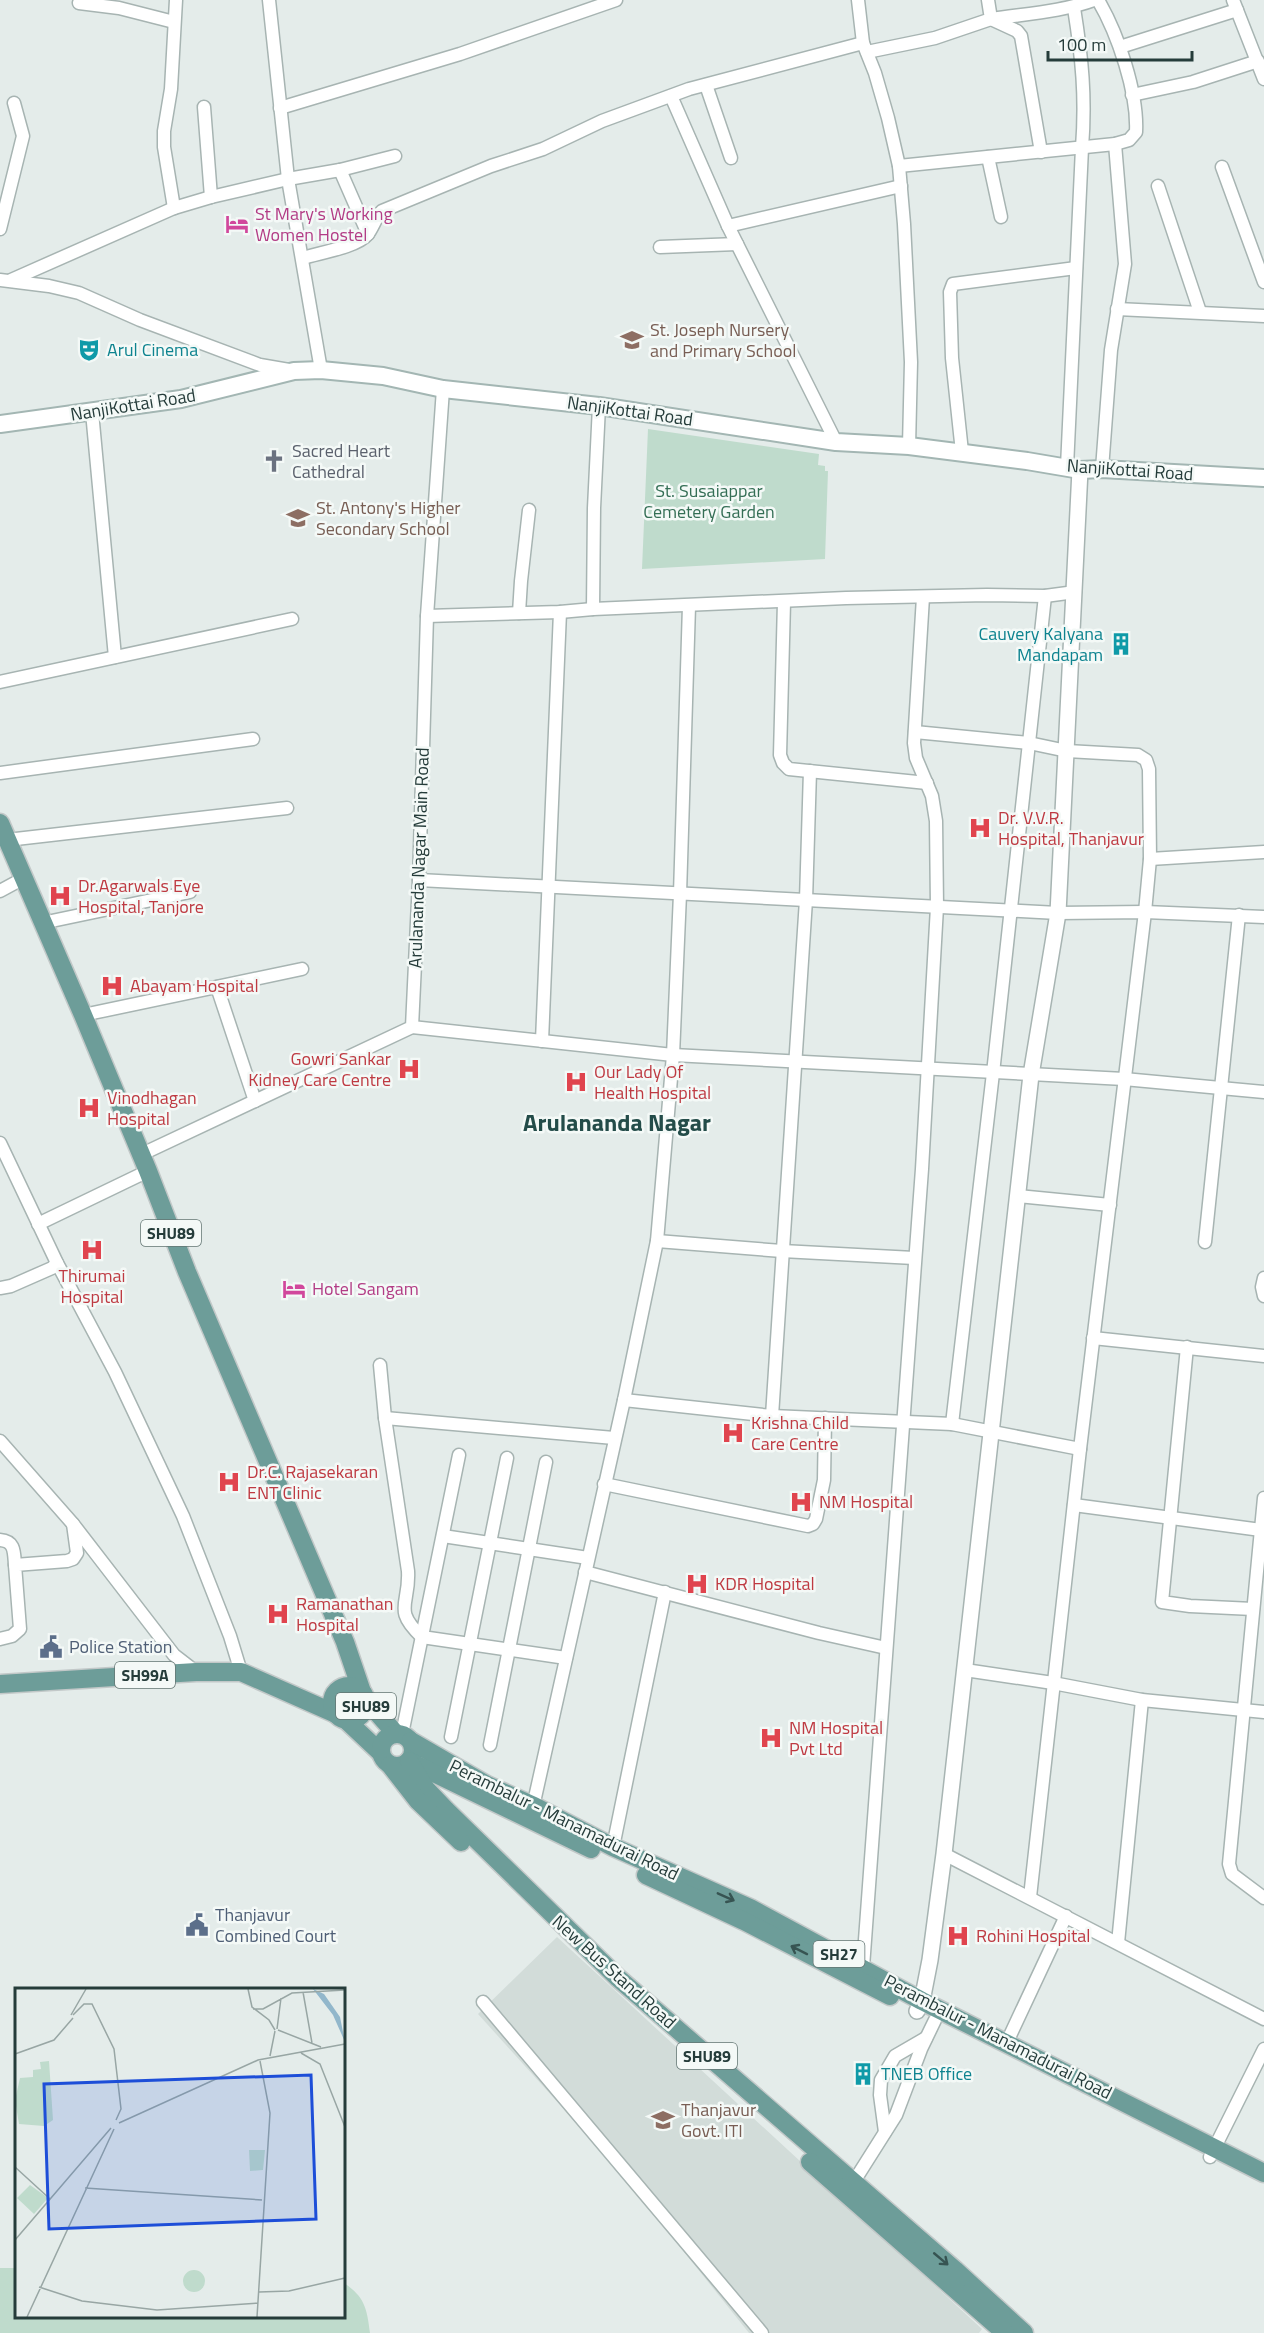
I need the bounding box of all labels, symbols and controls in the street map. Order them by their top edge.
scale bar [1048,24,1192,62]
text: 100 m [1057,31,1106,58]
place label: St Mary's Working Women Hostel [255,200,393,248]
hotel icon: St Mary's Working Women Hostel [224,211,250,237]
place label: St. Joseph Nursery and Primary School [650,316,796,364]
school or university icon: St. Joseph Nursery and Primary School [619,327,645,353]
place label: Arul Cinema [107,336,198,363]
theatre icon: Arul Cinema [76,337,102,363]
street label: NanjiKottai Road [68,381,198,428]
street label: NanjiKottai Road [565,388,695,433]
place label: Sacred Heart Cathedral [292,437,391,485]
church icon: Sacred Heart Cathedral [261,448,287,474]
street label: NanjiKottai Road [1066,452,1194,487]
park label: St. Susaiappar Cemetery Garden [643,477,775,525]
place label: St. Antony's Higher Secondary School [316,494,461,542]
school or university icon: St. Antony's Higher Secondary School [285,505,311,531]
place label: Cauvery Kalyana Mandapam [979,620,1103,668]
building icon: Cauvery Kalyana Mandapam [1108,631,1134,657]
street label: Arulananda Nagar Main Road [401,747,436,969]
place label: Dr. V.V.R. Hospital, Thanjavur [998,804,1144,852]
hospital icon: Dr. V.V.R. Hospital, Thanjavur [967,815,993,841]
place label: Dr.Agarwals Eye Hospital, Tanjore [78,872,204,920]
hospital icon: Dr.Agarwals Eye Hospital, Tanjore [47,883,73,909]
place label: Abayam Hospital [130,972,259,999]
hospital icon: Abayam Hospital [99,973,125,999]
place label: Gowri Sankar Kidney Care Centre [248,1045,391,1093]
hospital icon: Gowri Sankar Kidney Care Centre [396,1056,422,1082]
place label: Our Lady Of Health Hospital [594,1058,711,1106]
hospital icon: Our Lady Of Health Hospital [563,1069,589,1095]
place label: Vinodhagan Hospital [107,1084,197,1132]
hospital icon: Vinodhagan Hospital [76,1095,102,1121]
district label: Arulananda Nagar [523,1104,711,1140]
road number: SHU89 [141,1220,201,1246]
hospital icon: Thirumai Hospital [79,1237,105,1263]
place label: Thirumai Hospital [59,1262,125,1310]
place label: Hotel Sangam [312,1275,419,1302]
hotel icon: Hotel Sangam [281,1276,307,1302]
place label: Krishna Child Care Centre [751,1409,849,1457]
hospital icon: Krishna Child Care Centre [720,1420,746,1446]
place label: Dr.C. Rajasekaran ENT Clinic [247,1458,378,1506]
hospital icon: Dr.C. Rajasekaran ENT Clinic [216,1469,242,1495]
place label: NM Hospital [819,1488,913,1515]
hospital icon: NM Hospital [788,1489,814,1515]
place label: KDR Hospital [715,1570,815,1597]
hospital icon: KDR Hospital [684,1571,710,1597]
place label: Ramanathan Hospital [296,1590,394,1638]
hospital icon: Ramanathan Hospital [265,1601,291,1627]
place label: Police Station [69,1633,172,1660]
public building icon: Police Station [38,1634,64,1660]
road number: SH99A [115,1662,175,1688]
road number: SHU89 [336,1693,396,1719]
place label: NM Hospital Pvt Ltd [789,1714,883,1762]
hospital icon: NM Hospital Pvt Ltd [758,1725,784,1751]
street label: Perambalur - Manamadurai Road [445,1752,684,1887]
one-way arrow [717,1892,735,1903]
place label: Thanjavur Combined Court [215,1901,337,1949]
street label: New Bus Stand Road [546,1908,682,2035]
public building icon: Thanjavur Combined Court [184,1912,210,1938]
place label: Rohini Hospital [976,1922,1090,1949]
hospital icon: Rohini Hospital [945,1923,971,1949]
road number: SH27 [814,1941,864,1967]
one-way arrow [791,1943,809,1955]
street label: Perambalur - Manamadurai Road [880,1967,1117,2106]
inset map [15,1988,345,2318]
road number: SHU89 [677,2043,737,2069]
place label: TNEB Office [881,2060,972,2087]
building icon: TNEB Office [850,2061,876,2087]
place label: Thanjavur Govt. ITI [681,2096,756,2144]
school or university icon: Thanjavur Govt. ITI [650,2107,676,2133]
one-way arrow [933,2252,949,2265]

